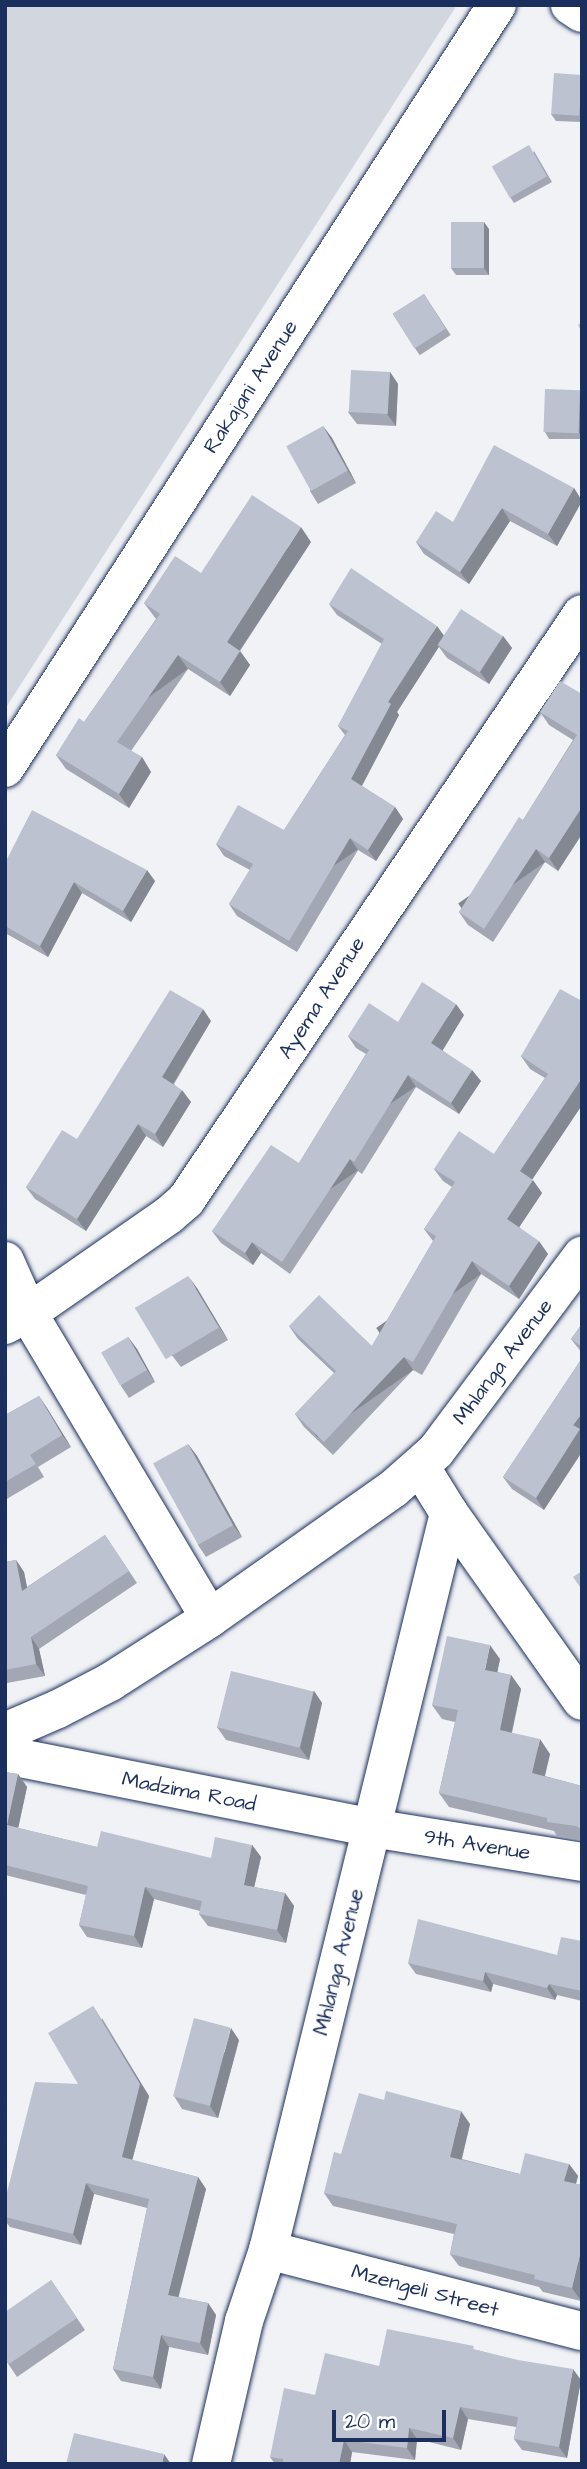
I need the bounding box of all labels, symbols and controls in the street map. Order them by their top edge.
street label: Rakajani Avenue [199,316,303,458]
street label: Ayema Avenue [273,932,371,1064]
street label: Mhlanga Avenue [448,1294,558,1430]
street label: Madzima Road [120,1767,258,1817]
street label: 9th Avenue [422,1824,532,1866]
street label: Mhlanga Avenue [309,1886,369,2038]
street label: Mzengeli Street [349,2259,501,2323]
scale bar [335,2396,449,2440]
text: 20 m [345,2407,395,2436]

